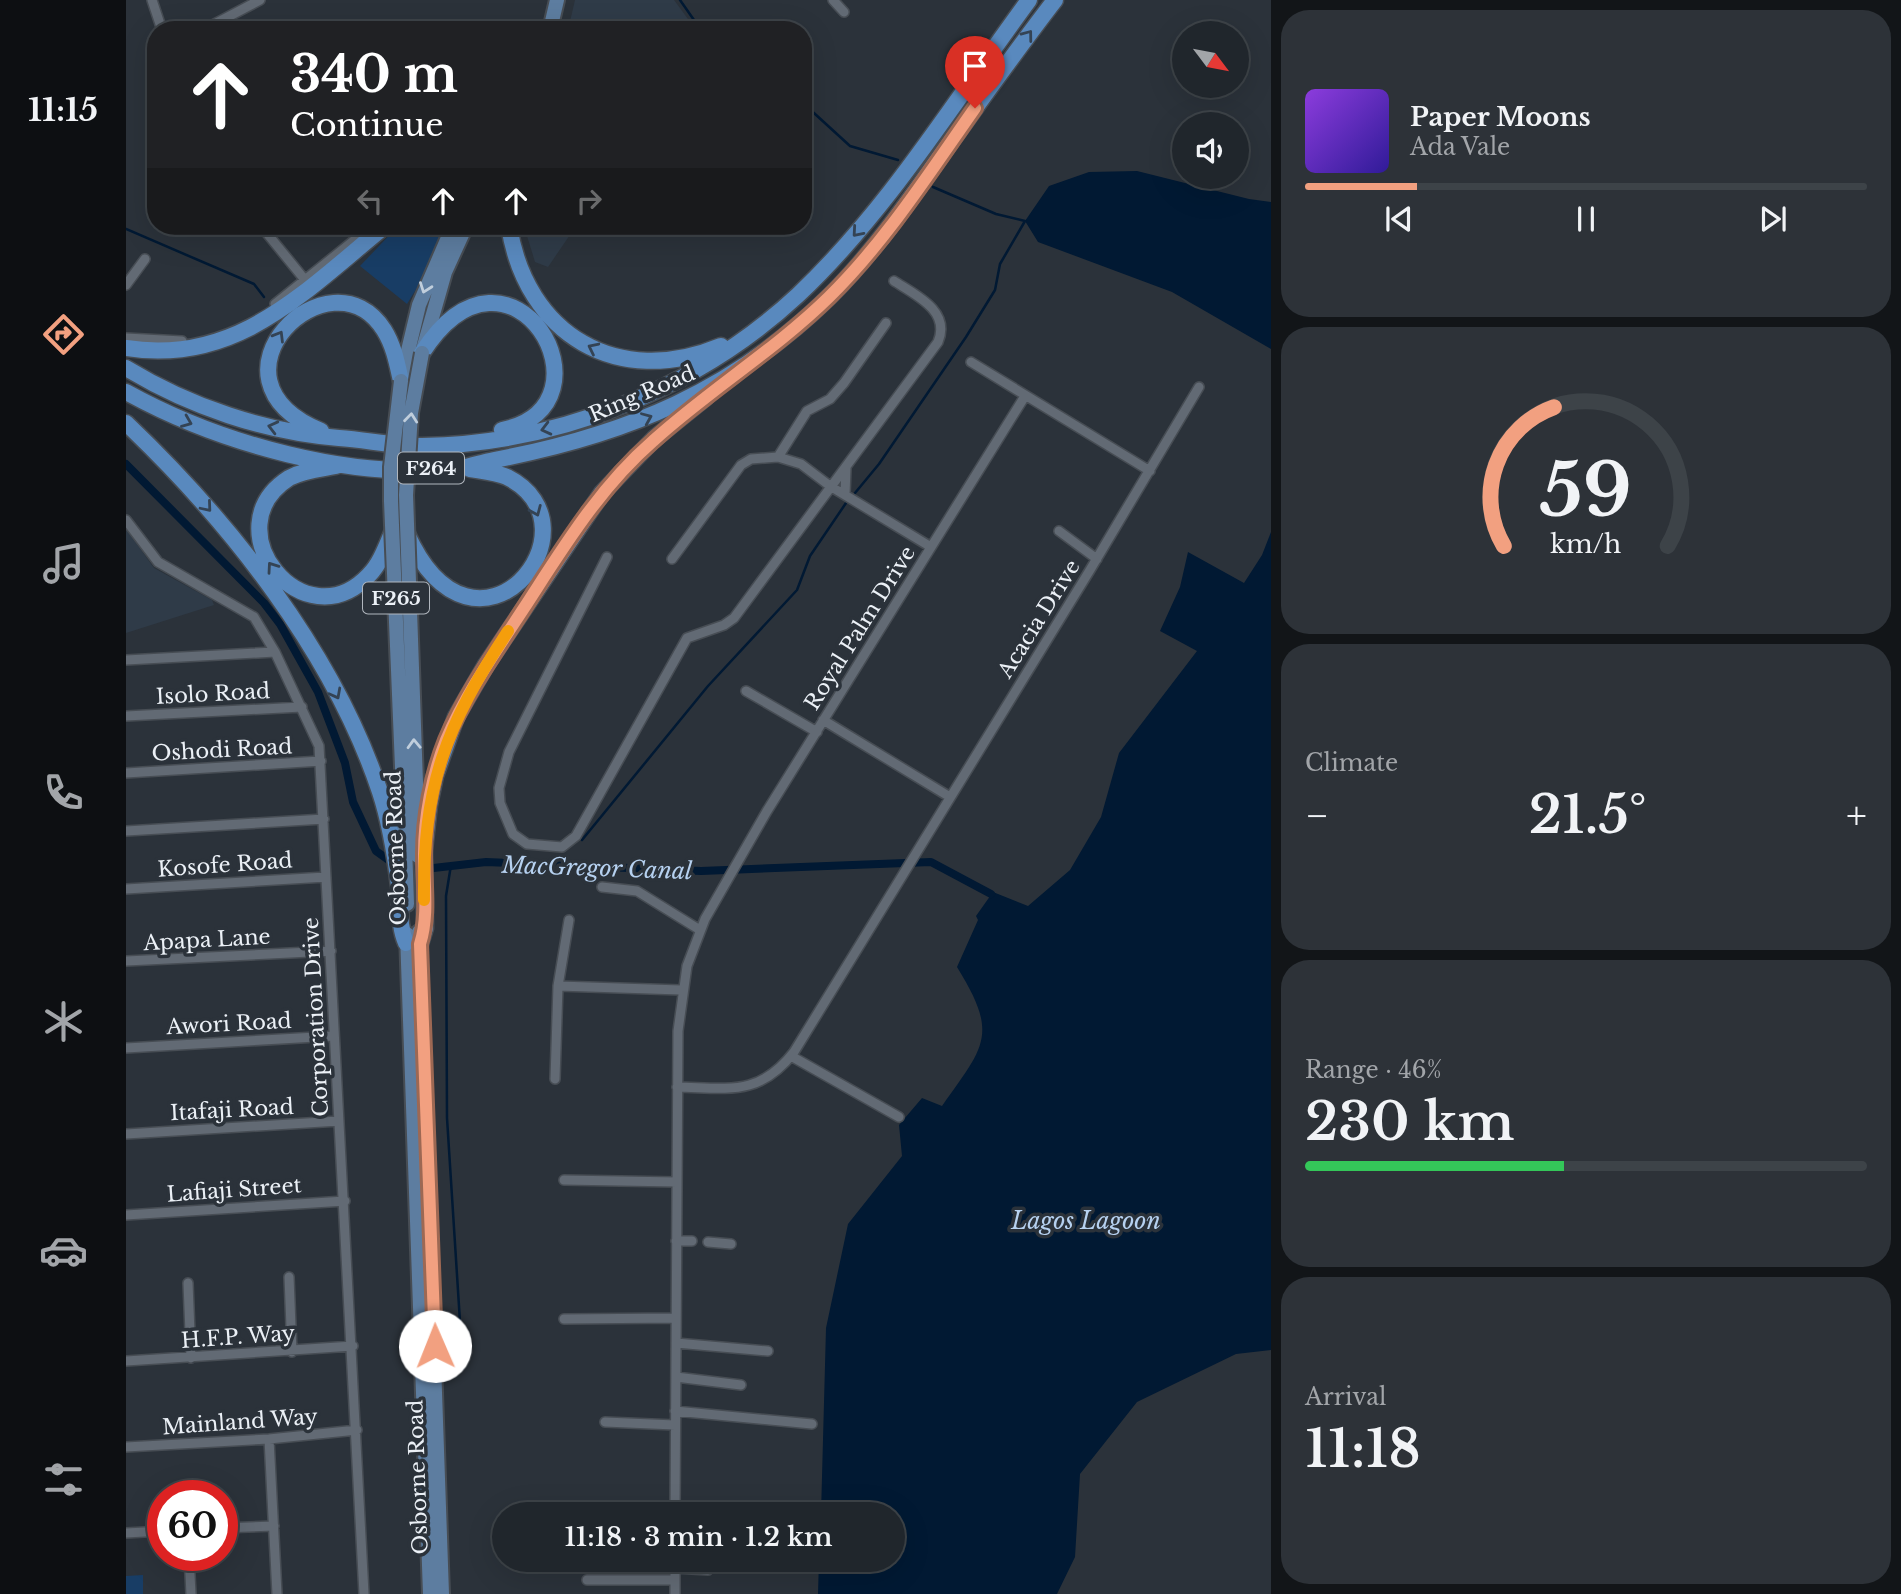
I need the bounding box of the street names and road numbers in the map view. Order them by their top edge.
street label: Ring Road [585,360,699,428]
road number: F264 [398,453,464,484]
street label: Royal Palm Drive [799,541,921,715]
street label: Acacia Drive [992,555,1086,684]
road number: F265 [363,582,429,614]
street label: Isolo Road [155,678,271,710]
street label: Oshodi Road [151,733,293,767]
street label: Osborne Road [380,770,412,926]
street label: Kosofe Road [157,847,293,883]
street label: Corporation Drive [298,917,334,1117]
street label: Apapa Lane [142,924,271,956]
street label: Awori Road [165,1008,292,1040]
street label: Itafaji Road [170,1094,294,1126]
street label: Lafiaji Street [166,1172,302,1208]
street label: H.F.P. Way [180,1320,296,1354]
street label: Osborne Road [402,1399,434,1555]
street label: Mainland Way [161,1404,319,1440]

